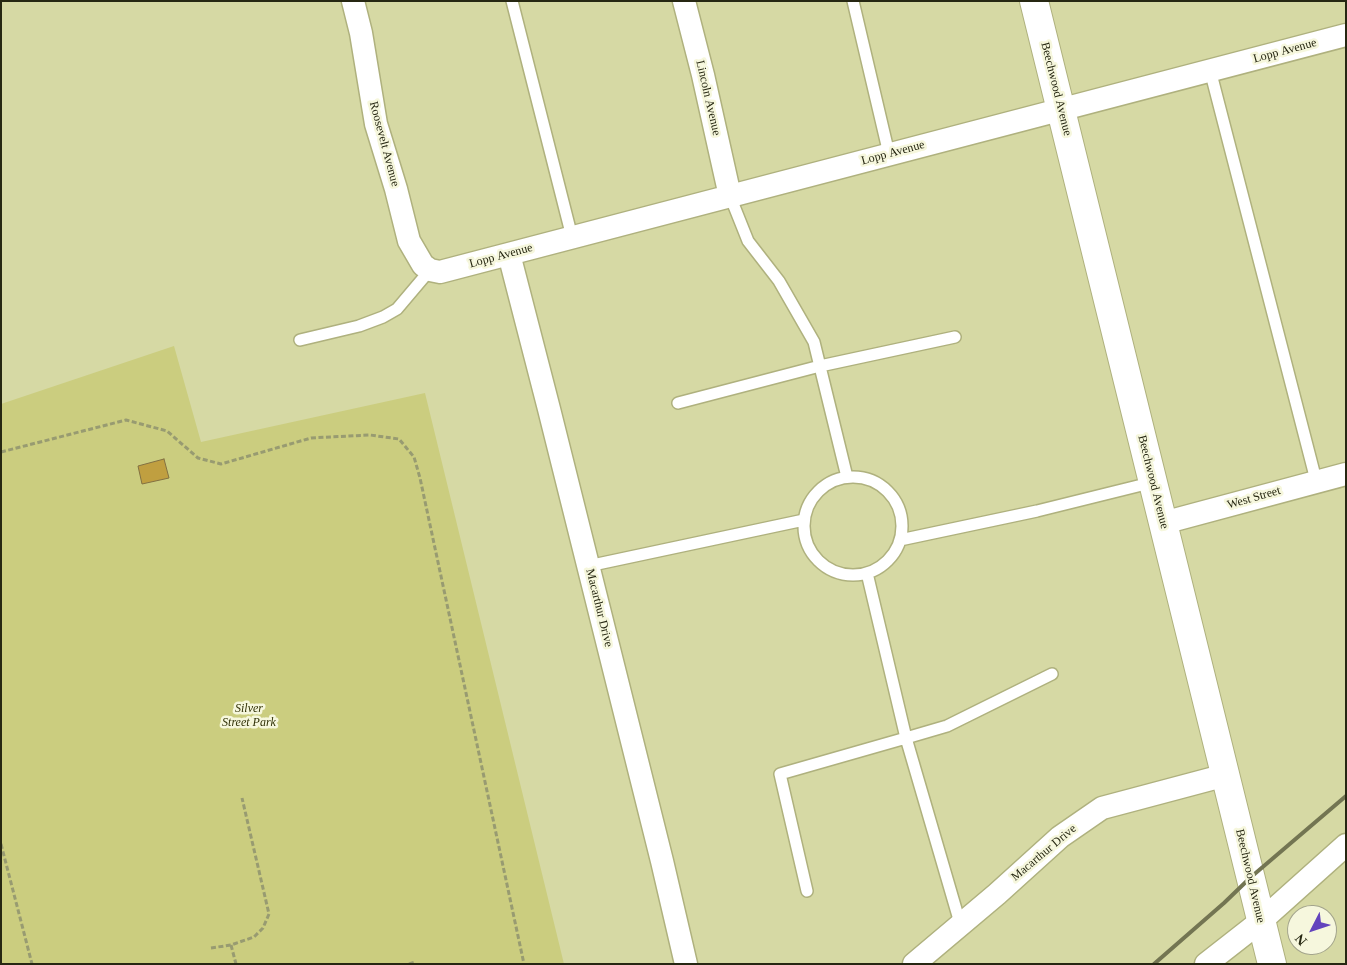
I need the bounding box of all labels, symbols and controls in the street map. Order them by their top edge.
street label: Lopp Avenue [1252,36,1318,66]
street label: Beechwood Avenue [1037,41,1075,137]
street label: Lincoln Avenue [692,59,724,137]
street label: Roosevelt Avenue [366,100,402,188]
street label: Lopp Avenue [860,138,926,168]
street label: Lopp Avenue [468,241,534,271]
street label: Beechwood Avenue [1134,434,1172,530]
street label: West Street [1226,484,1282,512]
street label: Macarthur Drive [582,567,616,649]
park label: Silver Street Park [222,702,276,730]
street label: Macarthur Drive [1009,822,1079,884]
street label: Beechwood Avenue [1232,828,1268,924]
north arrow [1287,905,1337,955]
text: N [1292,931,1310,948]

